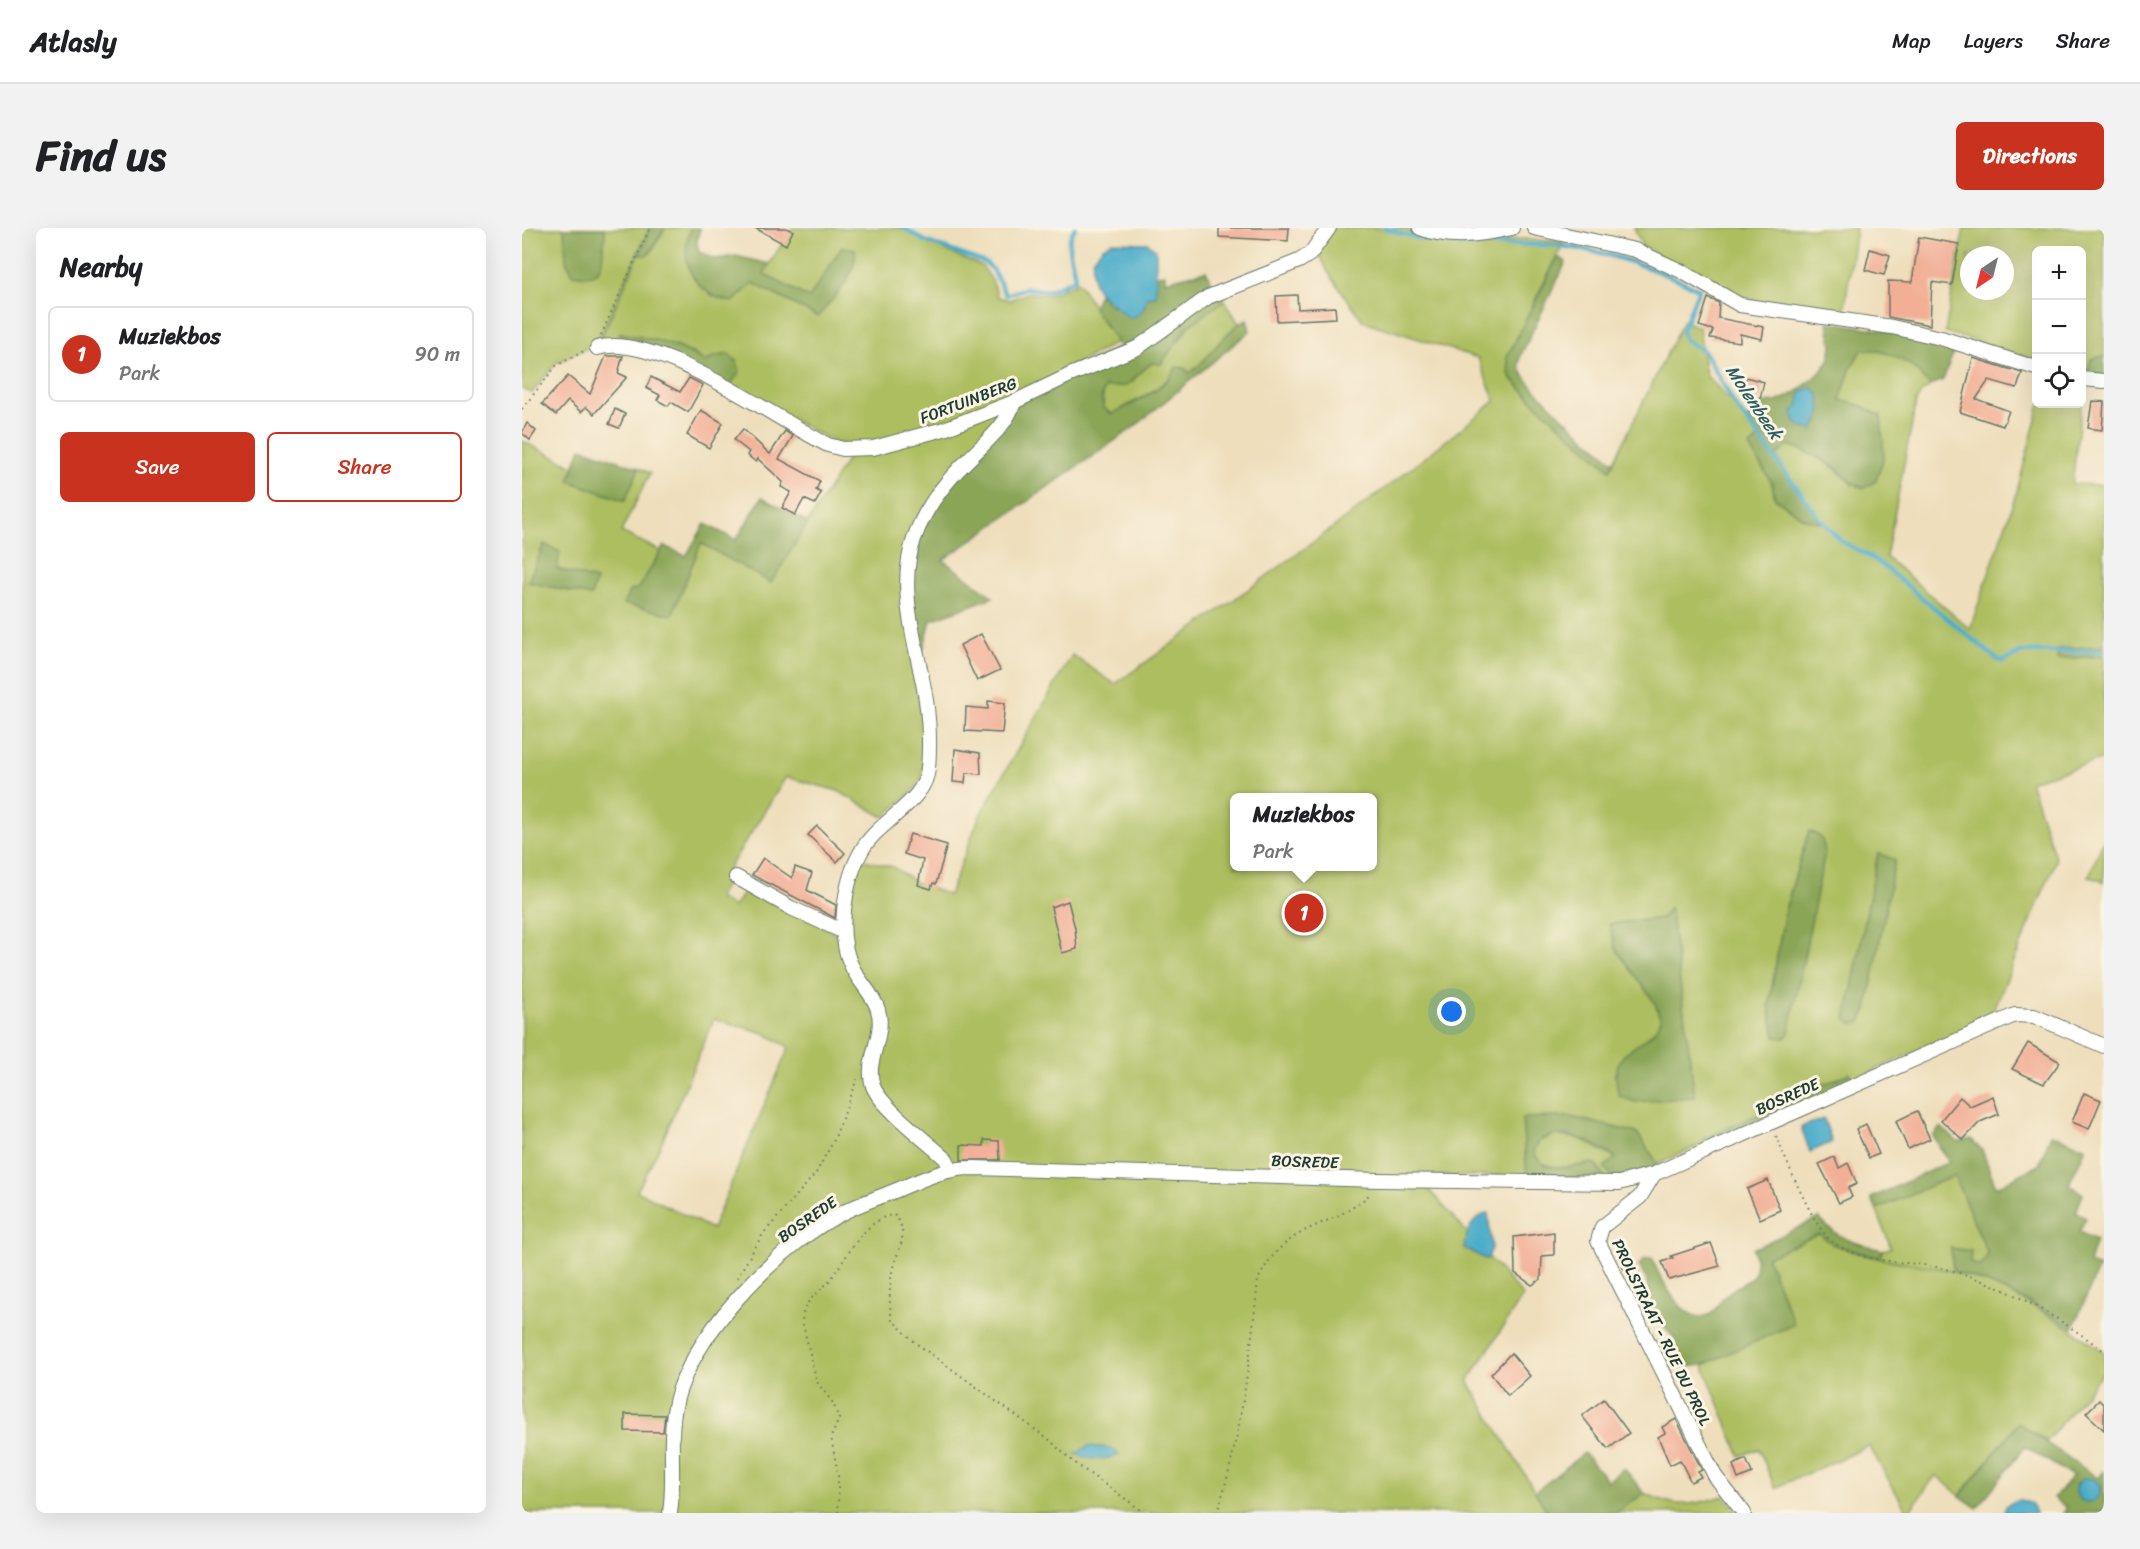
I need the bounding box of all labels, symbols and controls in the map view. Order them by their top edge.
text: Atlasly [30,17,117,66]
text: Map [1892,22,1931,60]
text: Layers [1964,22,2023,60]
text: Share [2056,22,2110,60]
text: Find us [36,119,166,193]
button: Directions [1956,122,2104,190]
text: Nearby [60,244,142,290]
north arrow [1960,246,2014,300]
map controls [2032,246,2086,408]
button: + [2032,246,2086,300]
button: − [2032,300,2086,354]
text: Muziekbos [119,317,221,356]
text: 1 [77,337,86,372]
text: 90 m [415,337,460,372]
button: locate [2032,354,2086,408]
text: Park [119,356,160,391]
water label: Molenbeek [1717,358,1792,448]
street label: FORTUINBERG [915,369,1021,432]
button: Save [60,432,255,502]
button: Share [267,432,462,502]
popup [1230,793,1377,871]
text: Muziekbos [1253,795,1354,834]
text: Park [1253,834,1294,869]
pin: 1 [1284,890,1324,936]
your location [1437,997,1466,1026]
street label: BOSREDE [1751,1069,1825,1123]
street label: BOSREDE [1271,1146,1340,1177]
street label: BOSREDE [771,1188,844,1251]
street label: PROLSTRAAT - RUE DU PROL [1604,1234,1720,1431]

